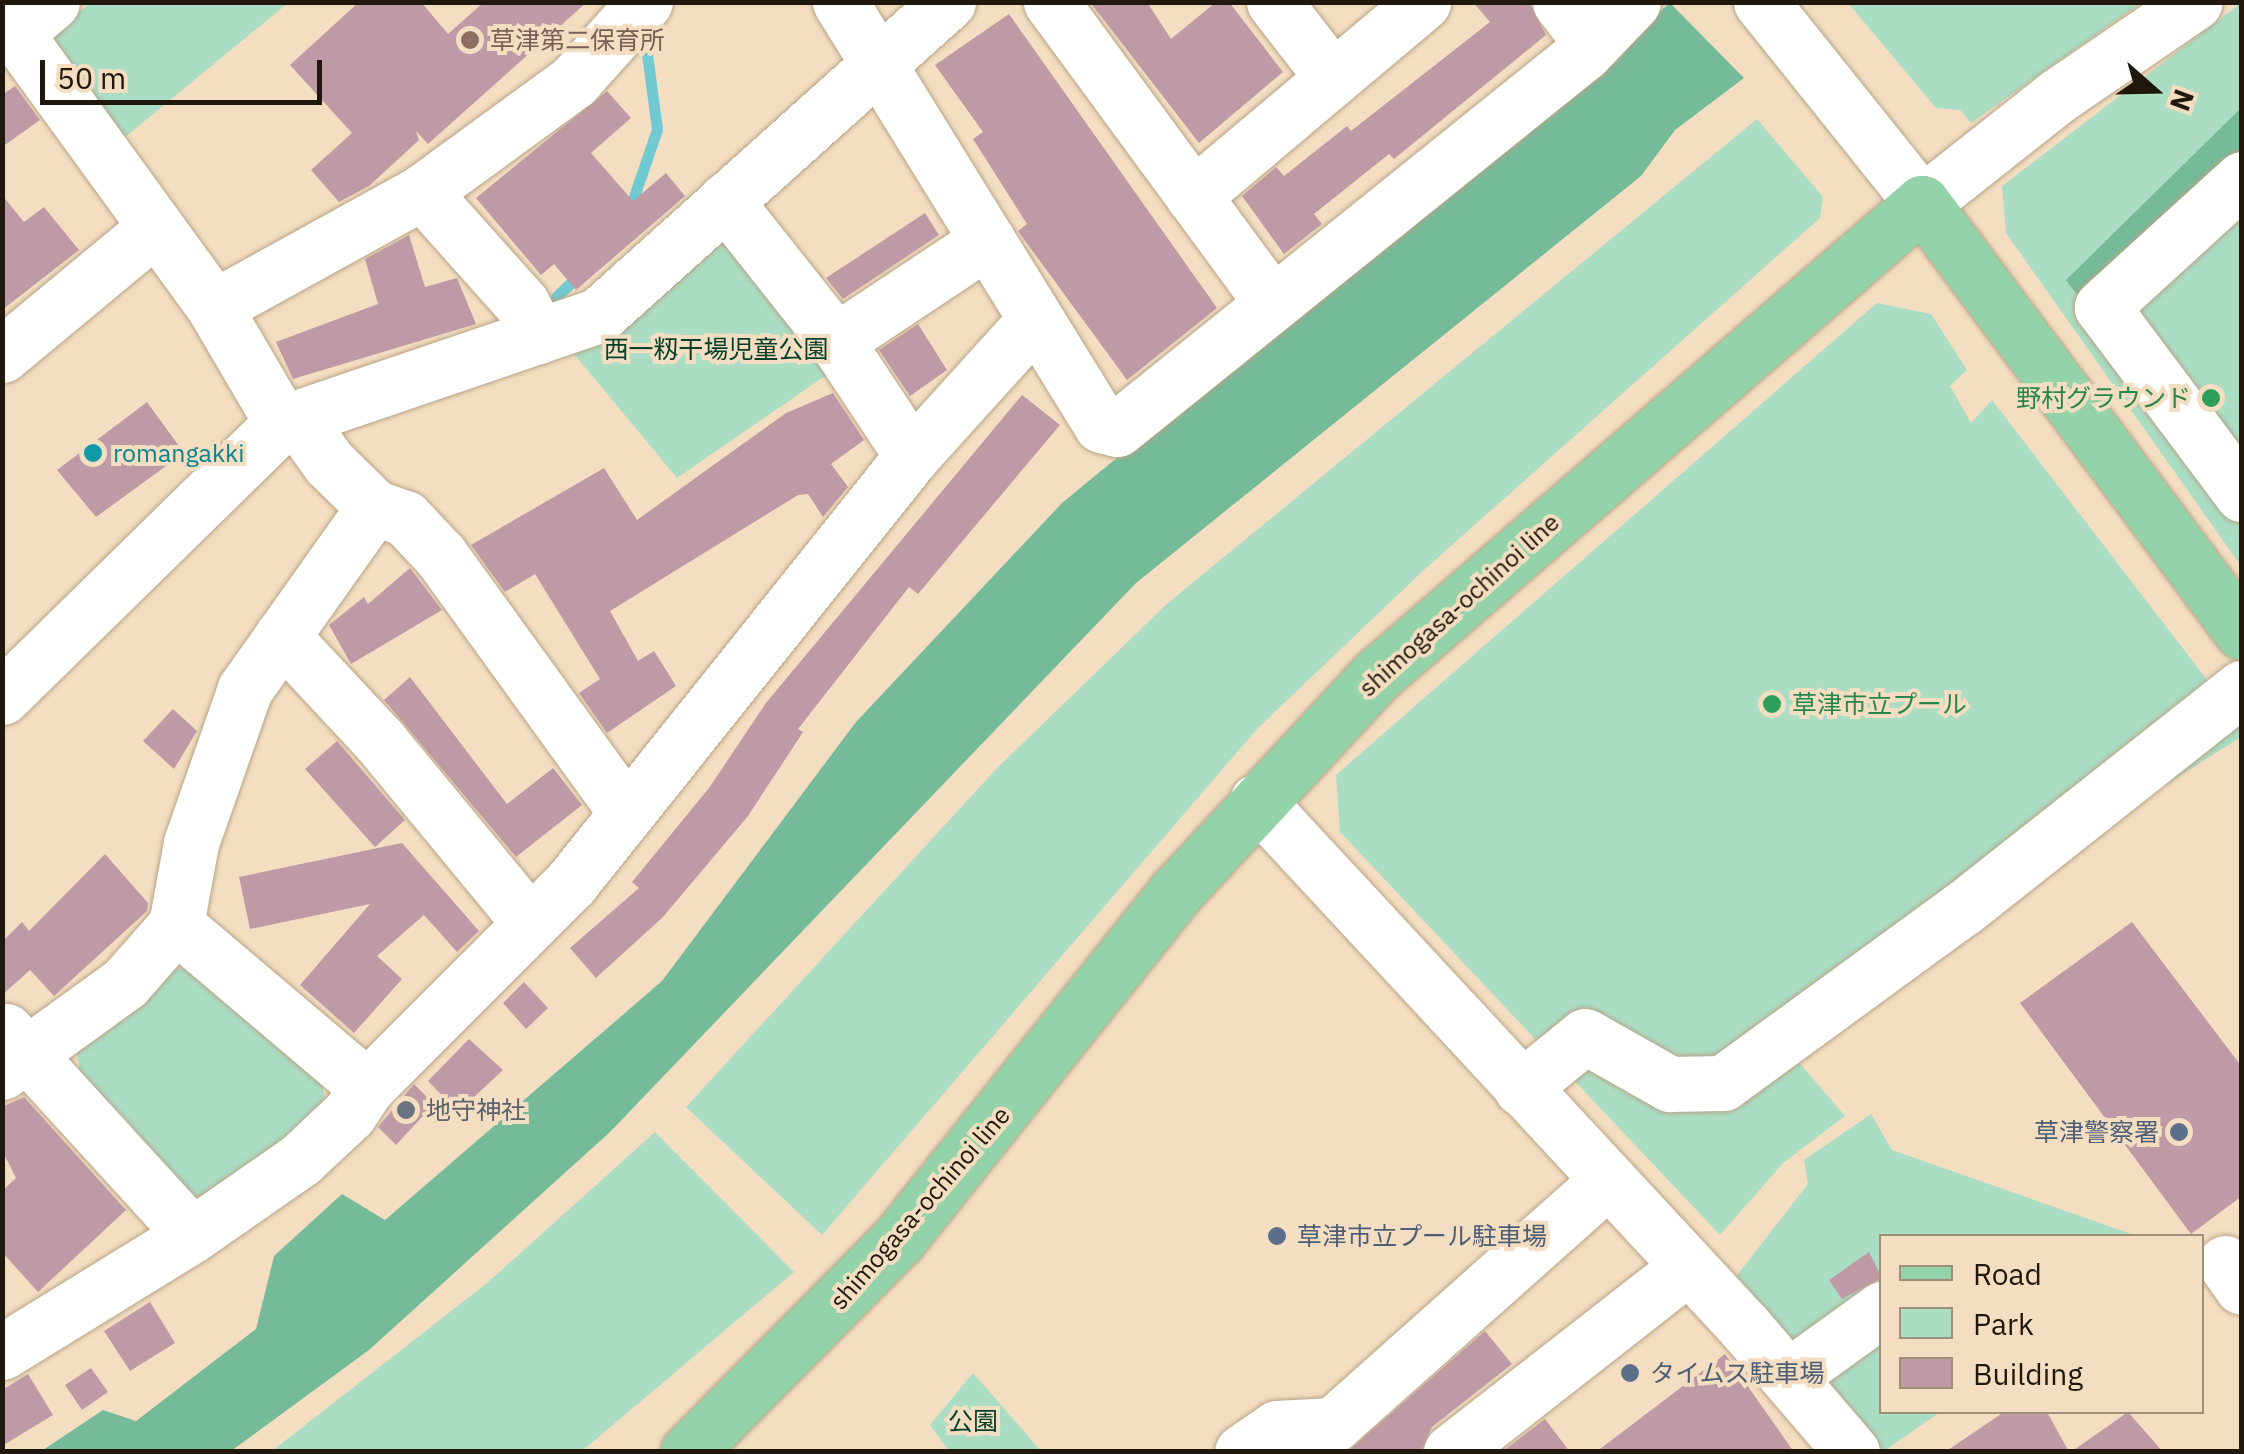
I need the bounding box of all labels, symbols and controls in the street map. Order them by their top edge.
place label: 草津第二保育所 [490,25,665,55]
marker: 草津第二保育所 [459,29,481,51]
scale bar [45,40,328,102]
north arrow [2104,40,2204,140]
text: 50 m [57,58,126,97]
text: N [2162,85,2204,116]
park label: 西一籾干場児童公園 [604,334,828,364]
place label: 野村グラウンド [2016,383,2191,413]
marker: 野村グラウンド [2200,387,2222,409]
place label: romangakki [113,438,244,468]
marker: romangakki [82,442,104,464]
street label: shimogasa-ochinoi line [1353,507,1565,703]
place label: 草津市立プール [1792,689,1967,719]
marker: 草津市立プール [1761,693,1783,715]
place label: 地守神社 [426,1095,526,1125]
marker: 地守神社 [395,1099,417,1121]
street label: shimogasa-ochinoi line [824,1100,1016,1316]
place label: 草津警察署 [2034,1117,2159,1147]
marker: 草津警察署 [2168,1121,2190,1143]
place label: 草津市立プール駐車場 [1297,1221,1547,1251]
marker: 草津市立プール駐車場 [1266,1225,1288,1247]
legend [1879,1234,2204,1414]
text: Road [1973,1254,2042,1293]
text: Park [1973,1304,2034,1343]
text: Building [1973,1354,2083,1393]
place label: タイムス駐車場 [1650,1358,1825,1388]
marker: タイムス駐車場 [1619,1362,1641,1384]
park label: 公園 [948,1406,998,1436]

